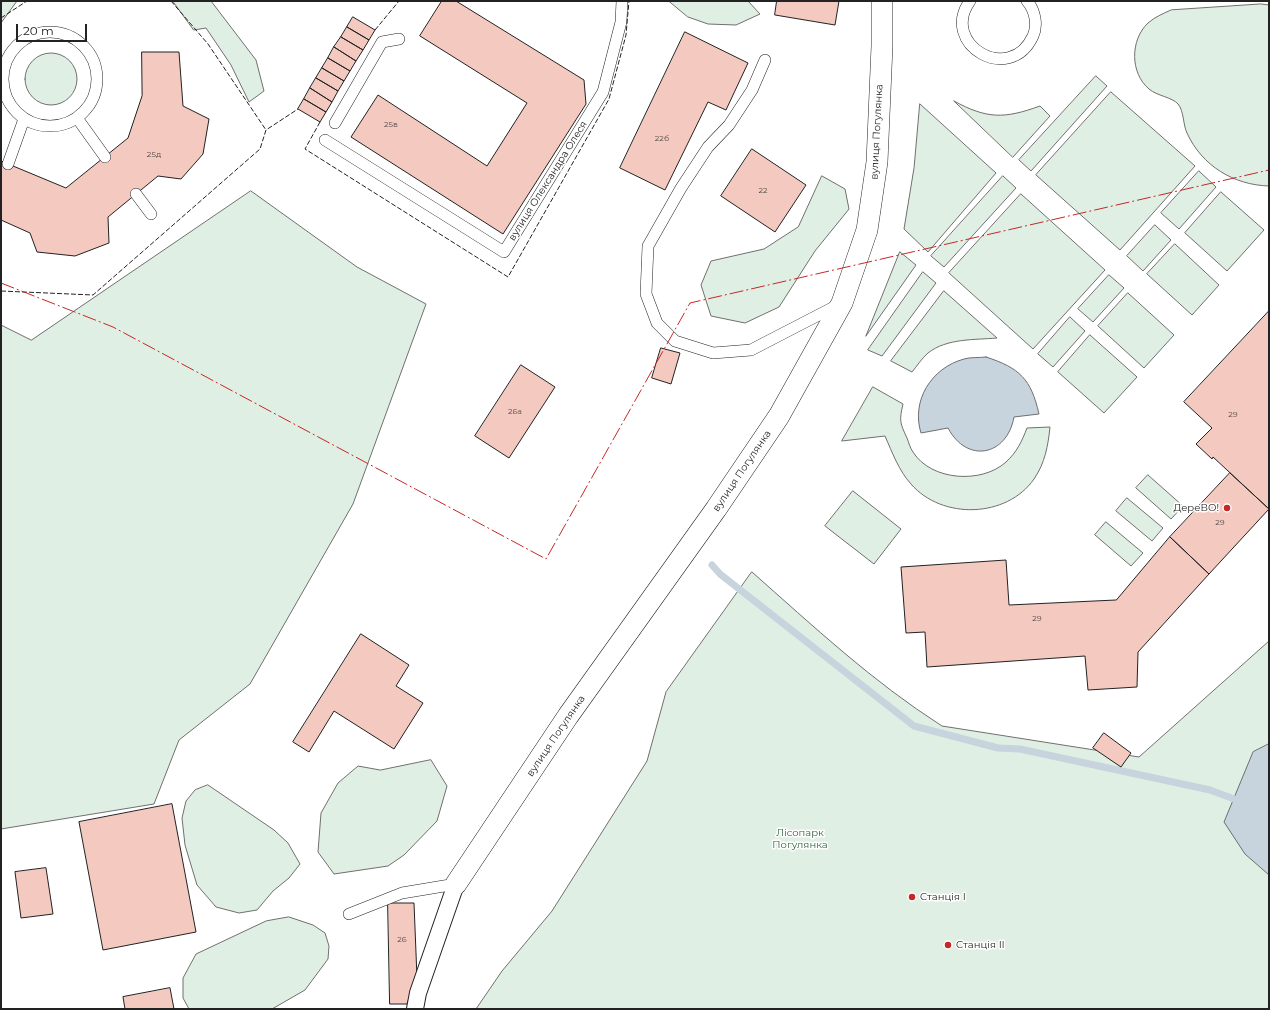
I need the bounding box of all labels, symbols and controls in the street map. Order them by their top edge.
scale bar [18,16,89,42]
text: 20 m [23,23,54,38]
street label: вулиця Погулянка [869,84,885,180]
street label: вулиця Олександра Олеся [506,119,590,243]
house number: 25в [384,120,398,130]
house number: 22б [655,134,669,144]
house number: 25д [147,150,161,160]
house number: 22 [758,186,768,196]
house number: 26а [508,407,522,417]
house number: 29 [1228,410,1238,420]
street label: вулиця Погулянка [710,428,774,514]
place label: ДереВО! [1173,502,1219,514]
marker: ДереВО! [1222,503,1232,513]
house number: 29 [1215,518,1225,528]
house number: 29 [1032,614,1042,624]
street label: вулиця Погулянка [524,693,588,779]
park label: Лісопарк Погулянка [772,827,828,850]
place label: Cтанція I [920,891,966,903]
marker: Cтанція I [907,892,917,902]
house number: 26 [397,935,407,945]
place label: Cтанція Il [956,939,1004,951]
marker: Cтанція Il [943,940,953,950]

